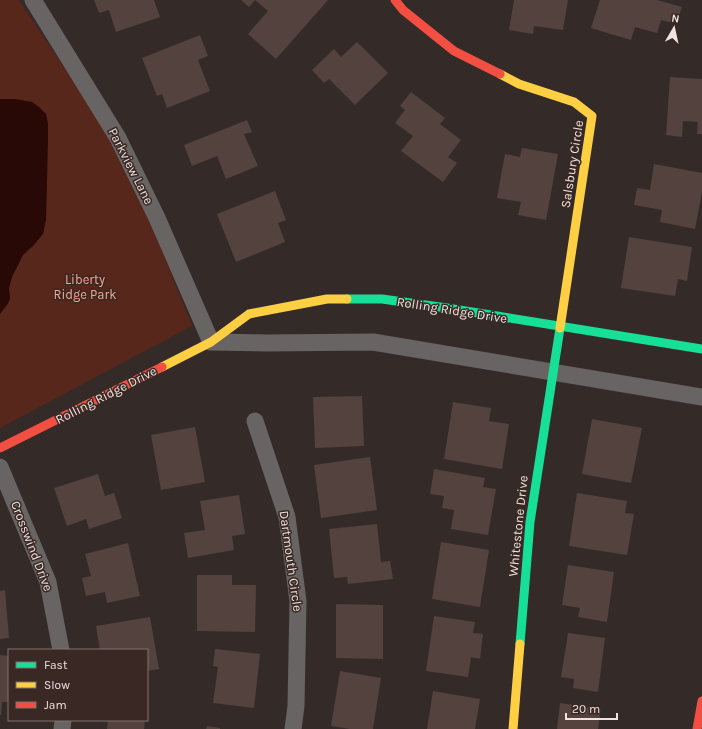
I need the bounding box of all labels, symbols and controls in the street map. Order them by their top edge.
north arrow [654,8,694,48]
text: N [671,12,680,26]
street label: Salsbury Circle [558,119,586,209]
street label: Parkview Lane [105,125,157,207]
park label: Liberty Ridge Park [53,272,117,302]
street label: Rolling Ridge Drive [396,294,509,326]
street label: Rolling Ridge Drive [53,363,159,427]
street label: Whitestone Drive [505,474,531,577]
street label: Crosswind Drive [8,499,56,594]
street label: Dartmouth Circle [276,510,306,613]
legend [8,649,148,721]
text: Fast [44,658,68,672]
text: Slow [44,678,70,692]
scale bar [566,695,617,721]
text: Jam [44,698,67,712]
text: 20 m [572,702,600,716]

